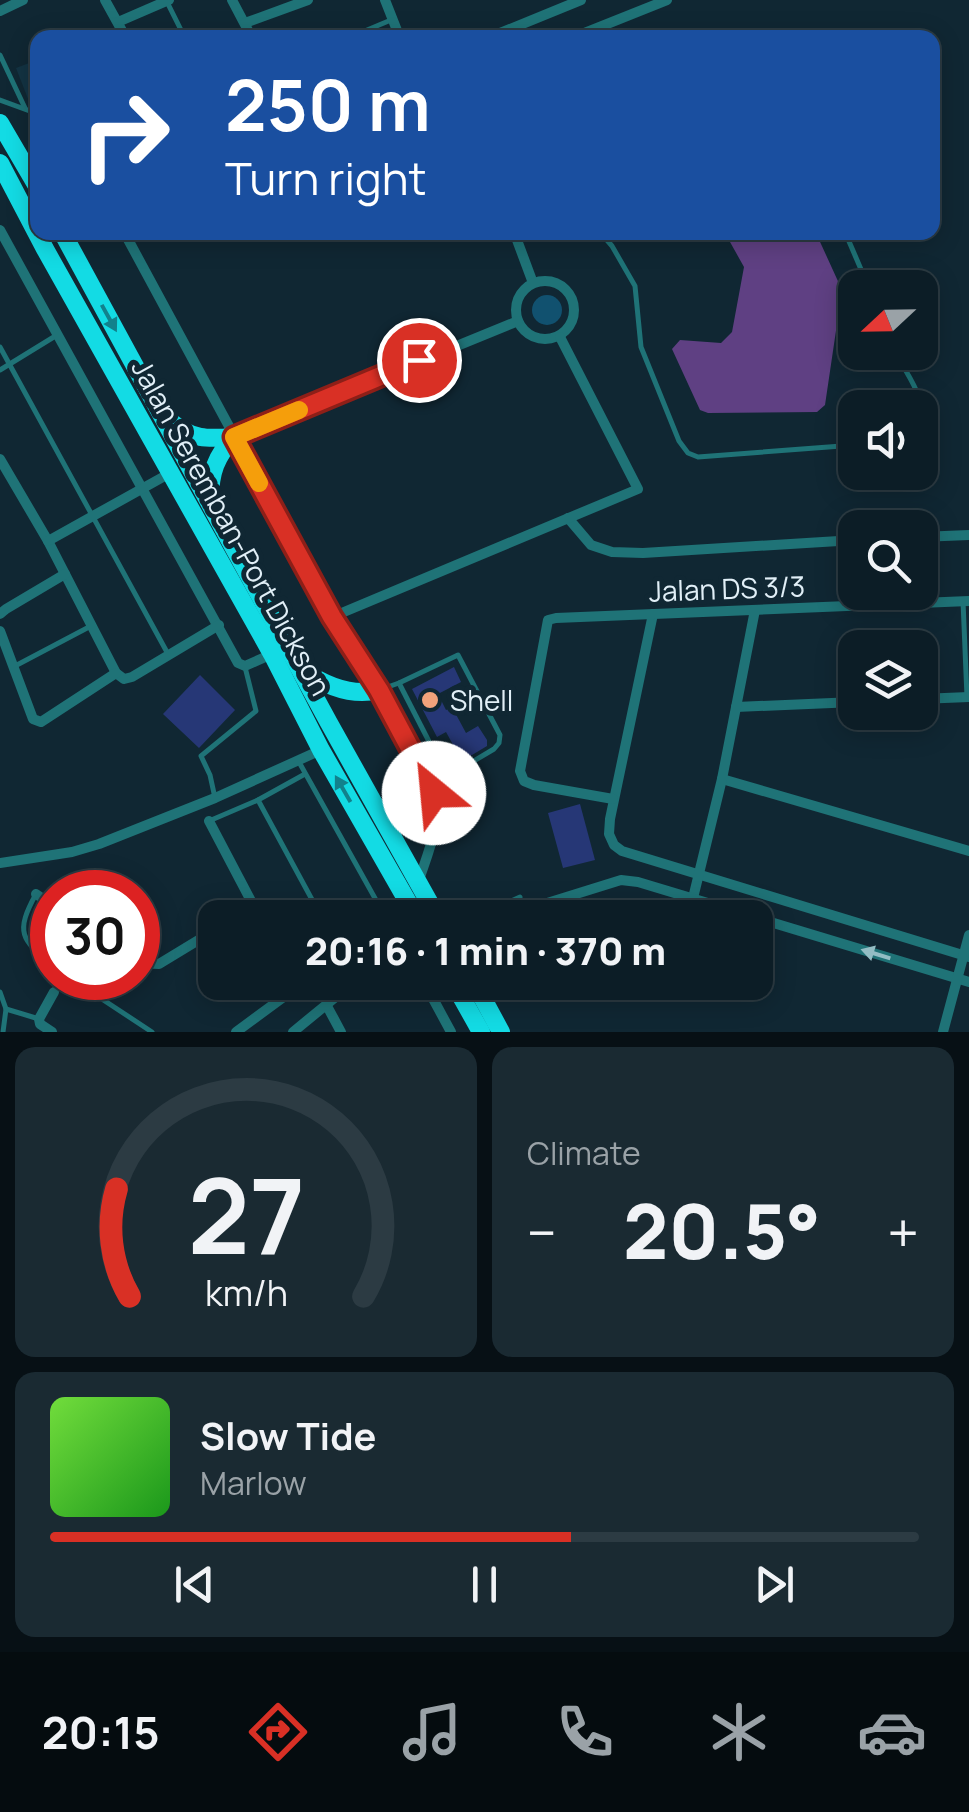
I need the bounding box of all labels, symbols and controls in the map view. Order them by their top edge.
text: 250 m [225,56,431,152]
icon: right [60,70,190,200]
text: Turn right [225,147,426,209]
north arrow [838,270,938,370]
map controls [838,270,938,730]
one-way arrow [99,304,117,332]
pin [377,318,462,403]
icon: arrive [392,333,447,388]
street label: Jalan Seremban-Port Dickson [123,352,341,702]
button: sound [838,390,938,490]
button: search [838,510,938,610]
street label: Jalan DS 3/3 [648,566,806,610]
button: layers [838,630,938,730]
place label: Shell [450,681,513,719]
marker: Shell [419,689,441,711]
position arrow [382,741,486,845]
one-way arrow [335,775,353,803]
speed limit sign: 30 [30,870,160,1000]
text: 20:16 · 1 min · 370 m [305,924,666,976]
one-way arrow [860,946,890,961]
text: Climate [527,1131,641,1175]
text: 27 [187,1143,305,1285]
text: 20.5° [623,1179,821,1282]
text: − [527,1194,557,1270]
text: + [887,1194,919,1270]
text: km/h [204,1268,288,1317]
text: Slow Tide [200,1409,377,1461]
text: Marlow [200,1461,307,1505]
icon: previous [167,1557,222,1612]
icon: pause [457,1557,512,1612]
icon: next [747,1557,802,1612]
icon: directions [243,1697,313,1767]
icon: music [397,1697,467,1767]
icon: phone [550,1697,620,1767]
icon: climate [704,1697,774,1767]
icon: car [857,1697,927,1767]
text: 20:15 [42,1701,160,1763]

